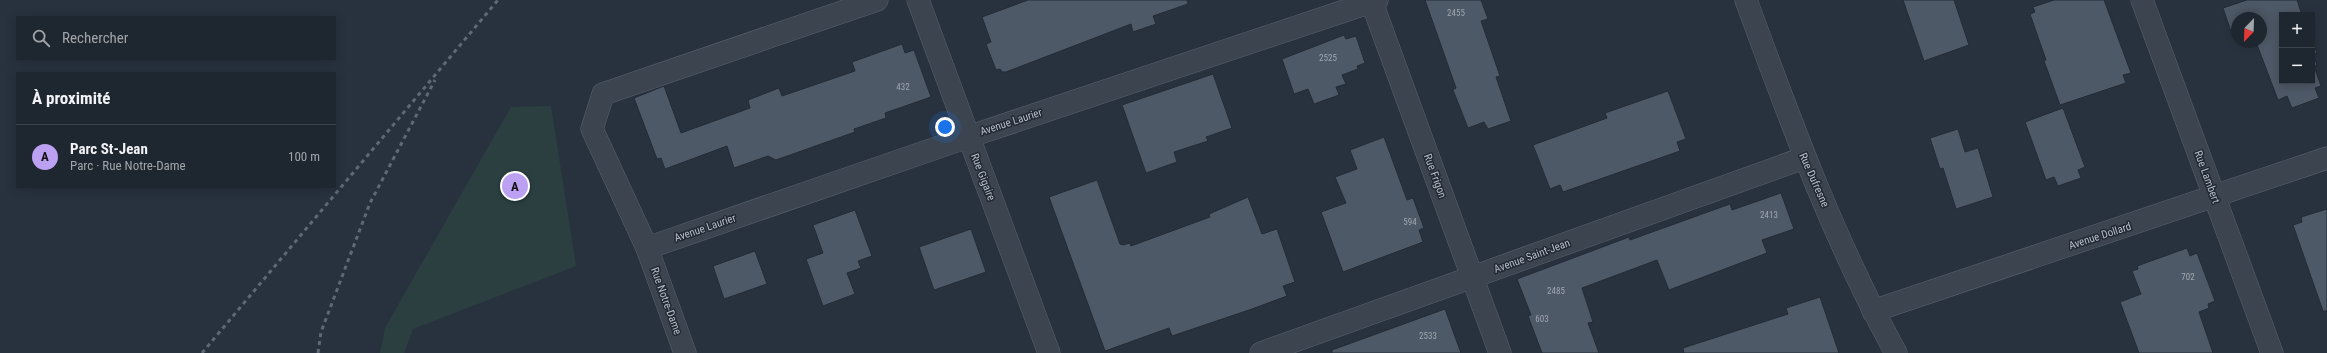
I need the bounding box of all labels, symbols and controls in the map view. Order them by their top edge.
house number: 2455 [1447,8,1465,18]
north arrow [2231,12,2267,48]
map controls [2279,12,2315,84]
button: + [2279,12,2315,48]
search box [16,16,336,60]
icon: search [30,27,52,49]
text: Rechercher [62,29,128,47]
button: − [2279,48,2315,84]
house number: 2525 [1319,53,1337,63]
house number: 432 [896,82,910,92]
text: À proximité [32,88,110,108]
street label: Avenue Laurier [978,106,1044,138]
your location [935,117,955,137]
text: Parc St-Jean [70,140,148,158]
text: A [41,149,49,164]
text: 100 m [288,149,320,164]
street label: Rue Lambert [2191,149,2223,205]
street label: Rue Dufresne [1796,151,1832,209]
street label: Rue Gigaire [968,152,998,202]
street label: Rue Frigon [1421,152,1449,200]
text: Parc · Rue Notre-Dame [70,158,186,173]
pin: A [502,171,528,201]
house number: 2413 [1760,210,1778,220]
street label: Avenue Laurier [672,211,738,245]
house number: 594 [1403,217,1417,227]
street label: Avenue Dollard [2067,220,2133,252]
street label: Avenue Saint-Jean [1492,236,1572,276]
street label: Rue Notre-Dame [648,266,684,336]
house number: 702 [2181,272,2195,282]
house number: 2485 [1547,286,1565,296]
house number: 603 [1535,314,1549,324]
house number: 2533 [1419,331,1437,341]

